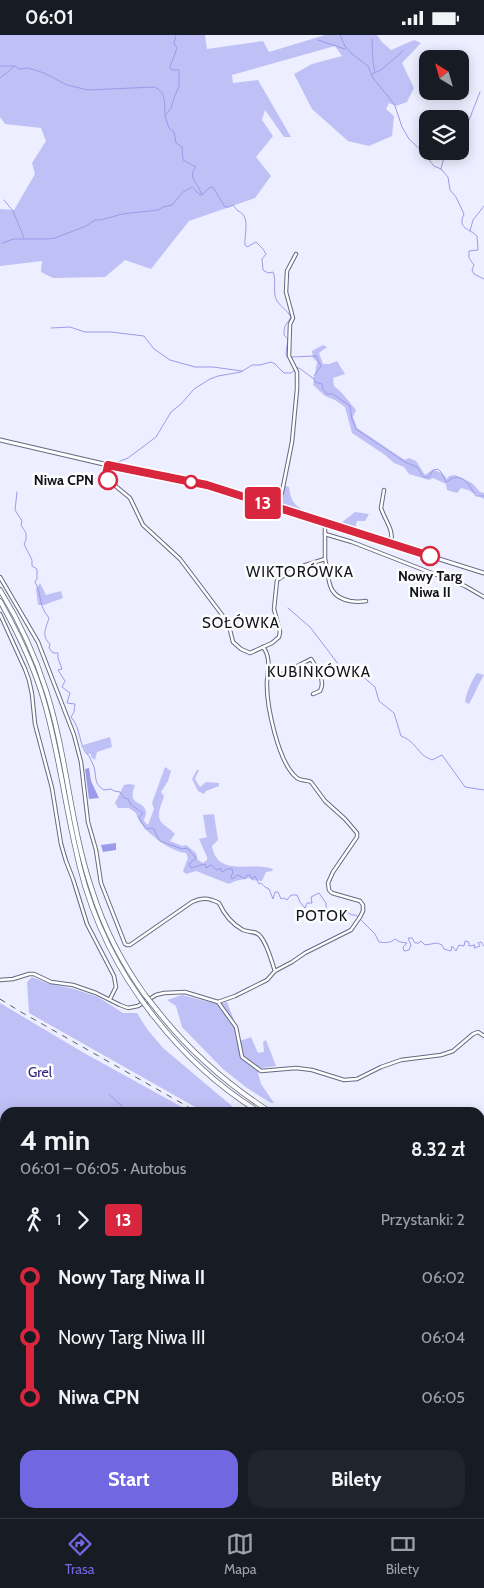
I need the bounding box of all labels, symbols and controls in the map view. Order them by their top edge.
text: 06:01 [25,6,74,29]
north arrow [419,50,469,100]
map controls [419,50,469,160]
button: layers [419,110,469,160]
marker: Niwa CPN [98,470,118,490]
place label: Niwa CPN [34,471,94,489]
unlabelled marker [184,475,198,489]
line badge: 13 [240,487,286,519]
text: 13 [255,492,271,514]
marker: Nowy Targ Niwa II [420,546,440,566]
district label: WIKTORÓWKA [246,562,354,581]
place label: Nowy Targ Niwa II [398,567,462,601]
district label: SOŁÓWKA [202,613,280,632]
district label: KUBINKÓWKA [267,662,371,681]
district label: POTOK [296,907,348,925]
park label: Grel [28,1063,53,1081]
text: 4 min [20,1123,90,1157]
text: 8.32 zł [411,1138,465,1161]
text: 06:01 – 06:05 · Autobus [20,1159,186,1178]
icon: walk [20,1206,48,1234]
icon: forward [69,1206,97,1234]
text: 13 [115,1209,132,1231]
text: 1 [56,1210,61,1229]
text: Przystanki: 2 [381,1210,465,1229]
text: Nowy Targ Niwa II [58,1266,205,1289]
text: 06:02 [422,1268,465,1287]
text: Nowy Targ Niwa III [58,1326,206,1349]
text: 06:04 [421,1328,465,1347]
text: Niwa CPN [58,1386,140,1409]
text: 06:05 [422,1388,465,1407]
button: Start [20,1450,238,1508]
button: Bilety [248,1450,465,1508]
tab: Trasa [65,1530,95,1578]
tab: Mapa [224,1530,256,1578]
tab: Bilety [386,1530,419,1578]

